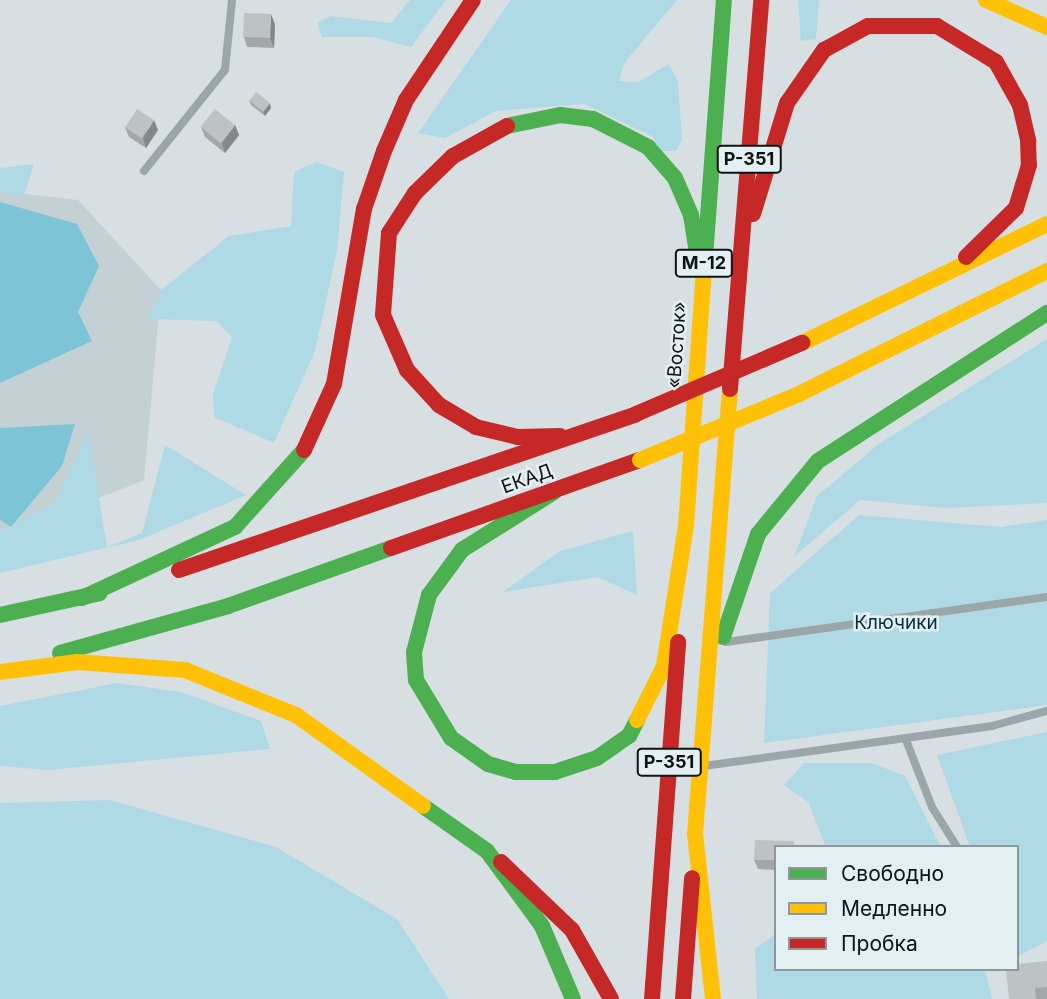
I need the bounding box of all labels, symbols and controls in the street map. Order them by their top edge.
road number: Р-351 [716,144,782,174]
road number: М-12 [674,248,734,278]
street label: «Восток» [663,301,691,389]
street label: ЕКАД [498,459,556,499]
park label: Ключики [854,612,938,634]
road number: Р-351 [636,748,702,776]
legend [774,845,1019,971]
text: Свободно [841,861,944,886]
text: Медленно [841,896,947,921]
text: Пробка [841,931,918,956]

